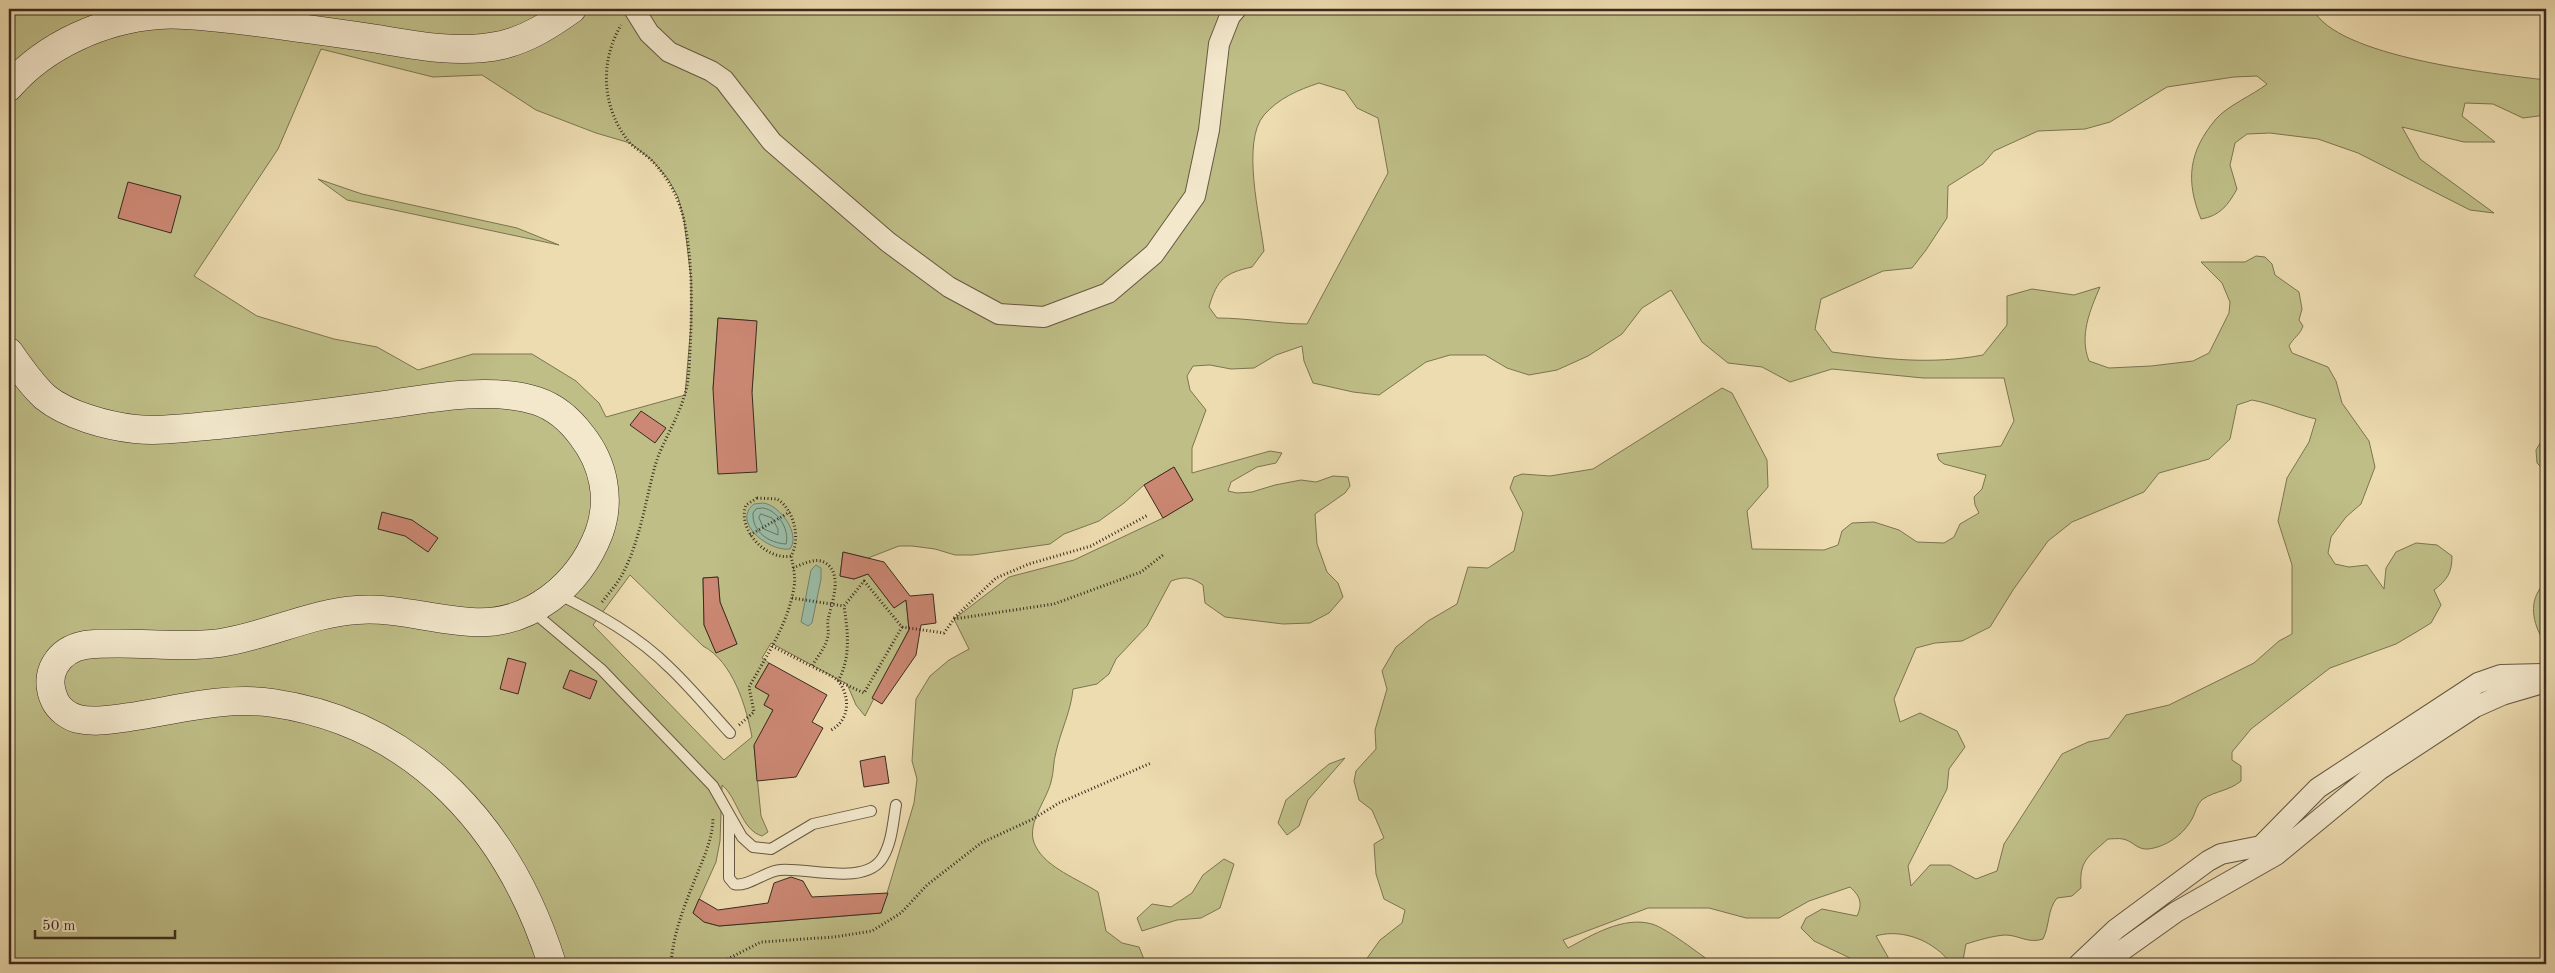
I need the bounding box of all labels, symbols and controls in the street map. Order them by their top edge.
scale bar [35,908,175,940]
text: 50 m [42,919,76,934]

